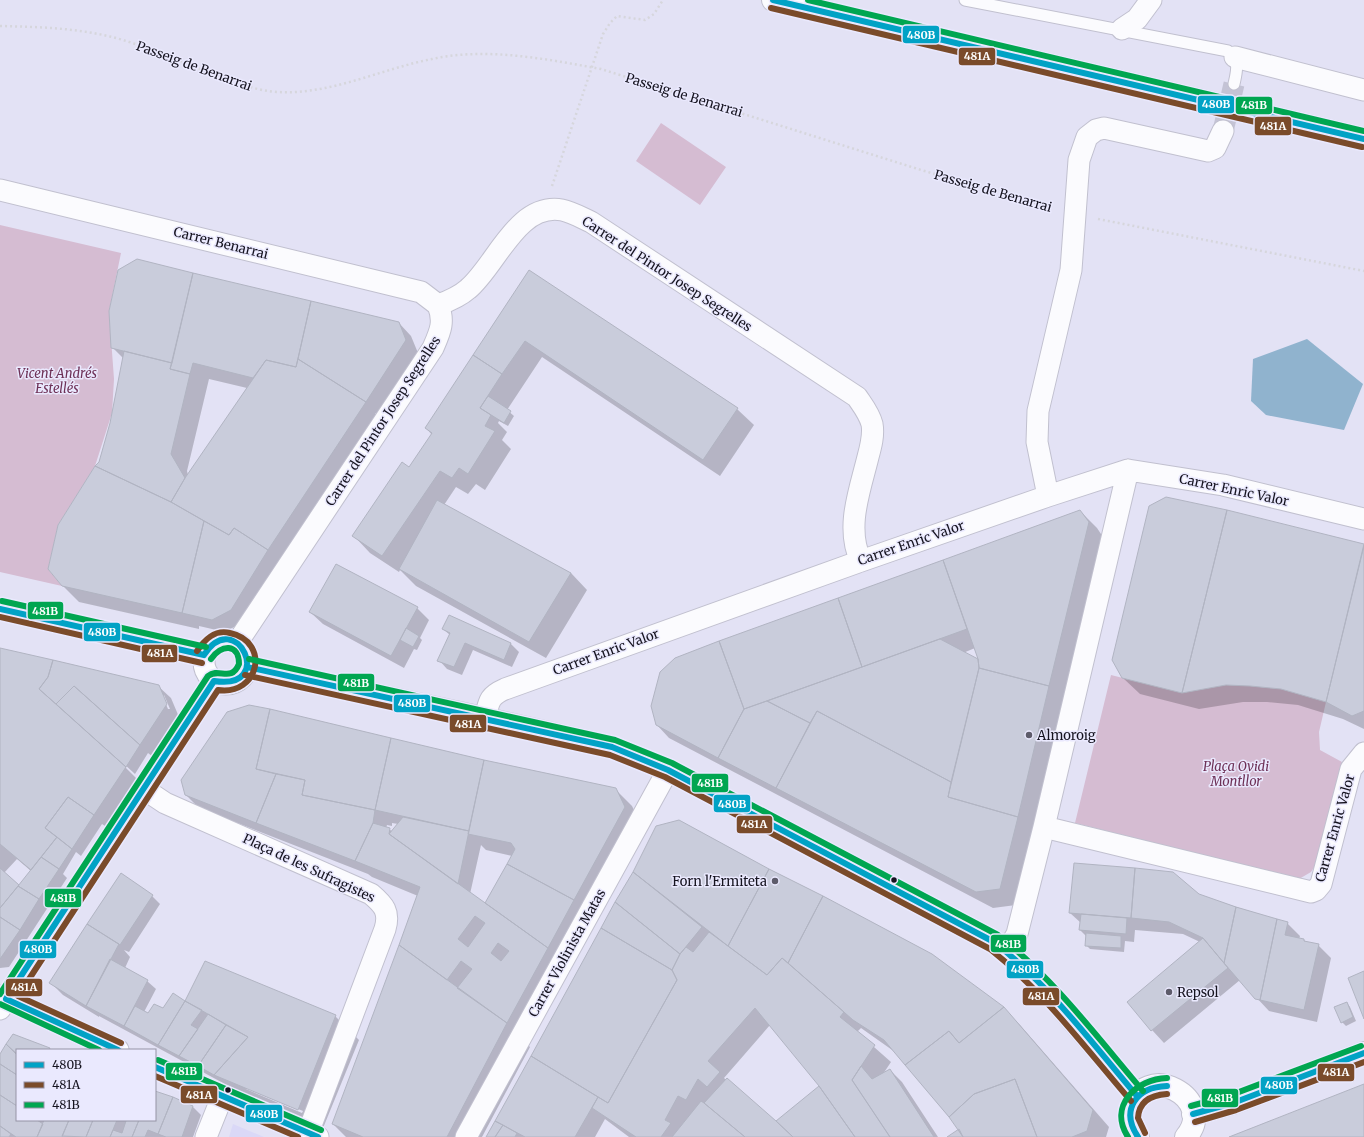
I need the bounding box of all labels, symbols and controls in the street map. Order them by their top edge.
line badge: 480B [902,25,940,44]
text: 480B [907,28,935,42]
street label: Passeig de Benarrai [134,37,254,95]
line badge: 481A [958,47,996,66]
text: 481A [964,49,991,63]
street label: Passeig de Benarrai [623,69,745,121]
line badge: 480B [1197,95,1235,114]
line badge: 481B [1235,96,1273,115]
text: 480B [1202,97,1230,111]
text: 481B [1241,98,1267,112]
line badge: 481A [1254,116,1292,136]
text: 481A [1260,119,1287,133]
street label: Passeig de Benarrai [932,166,1054,216]
street label: Carrer del Pintor Josep Segrelles [579,213,755,335]
street label: Carrer Benarrai [172,223,270,263]
street label: Carrer del Pintor Josep Segrelles [322,333,444,509]
park label: Vicent Andrés Estellés [17,365,98,397]
street label: Carrer Enric Valor [1178,470,1290,510]
street label: Carrer Enric Valor [855,517,967,569]
line badge: 481B [27,601,64,620]
text: 481B [32,604,58,618]
line badge: 480B [83,622,121,642]
text: 480B [88,625,116,639]
street label: Carrer Enric Valor [551,625,661,679]
line badge: 481A [141,644,178,663]
text: 481A [147,646,174,660]
line badge: 481B [337,673,375,692]
text: 481B [343,676,369,690]
line badge: 480B [393,694,431,713]
text: 480B [398,696,426,710]
line badge: 481A [449,714,487,733]
text: 481A [455,717,482,731]
place label: Almoroig [1036,727,1096,744]
marker: Almoroig [1024,730,1034,740]
park label: Plaça Ovidi Montllor [1203,758,1269,790]
street label: Carrer Enric Valor [1311,772,1359,884]
line badge: 481B [691,773,729,793]
text: 481B [697,776,723,790]
line badge: 480B [713,794,751,813]
text: 480B [718,797,746,811]
line badge: 481A [736,815,773,834]
text: 481A [741,817,768,831]
street label: Plaça de les Sufragistes [240,830,378,906]
place label: Forn l'Ermiteta [672,873,767,890]
unlabelled marker [889,875,899,885]
marker: Forn l'Ermiteta [770,876,780,886]
street label: Carrer Violinista Matas [525,886,609,1020]
line badge: 481B [44,888,82,908]
text: 481B [50,891,76,905]
line badge: 481B [990,934,1027,953]
text: 481B [995,937,1021,951]
line badge: 480B [19,940,57,959]
text: 480B [24,942,52,956]
line badge: 480B [1006,960,1044,979]
text: 480B [1011,962,1039,976]
line badge: 481A [5,978,43,997]
text: 481A [11,980,38,994]
place label: Repsol [1177,984,1219,1001]
line badge: 481A [1022,987,1060,1006]
marker: Repsol [1164,987,1174,997]
text: 481A [1028,989,1055,1003]
legend [16,1049,156,1121]
text: 480B [52,1057,82,1072]
line badge: 481B [165,1062,203,1081]
line badge: 481A [1317,1063,1355,1082]
text: 481B [171,1064,197,1078]
text: 481A [1323,1065,1350,1079]
line badge: 480B [1260,1076,1298,1095]
text: 481A [52,1077,81,1092]
text: 480B [1265,1078,1293,1092]
line badge: 481A [180,1085,218,1104]
unlabelled marker [223,1085,233,1095]
text: 481A [186,1088,213,1102]
line badge: 481B [1201,1088,1239,1108]
text: 481B [1207,1091,1233,1105]
text: 481B [52,1097,79,1112]
line badge: 480B [245,1104,283,1123]
text: 480B [250,1107,278,1121]

